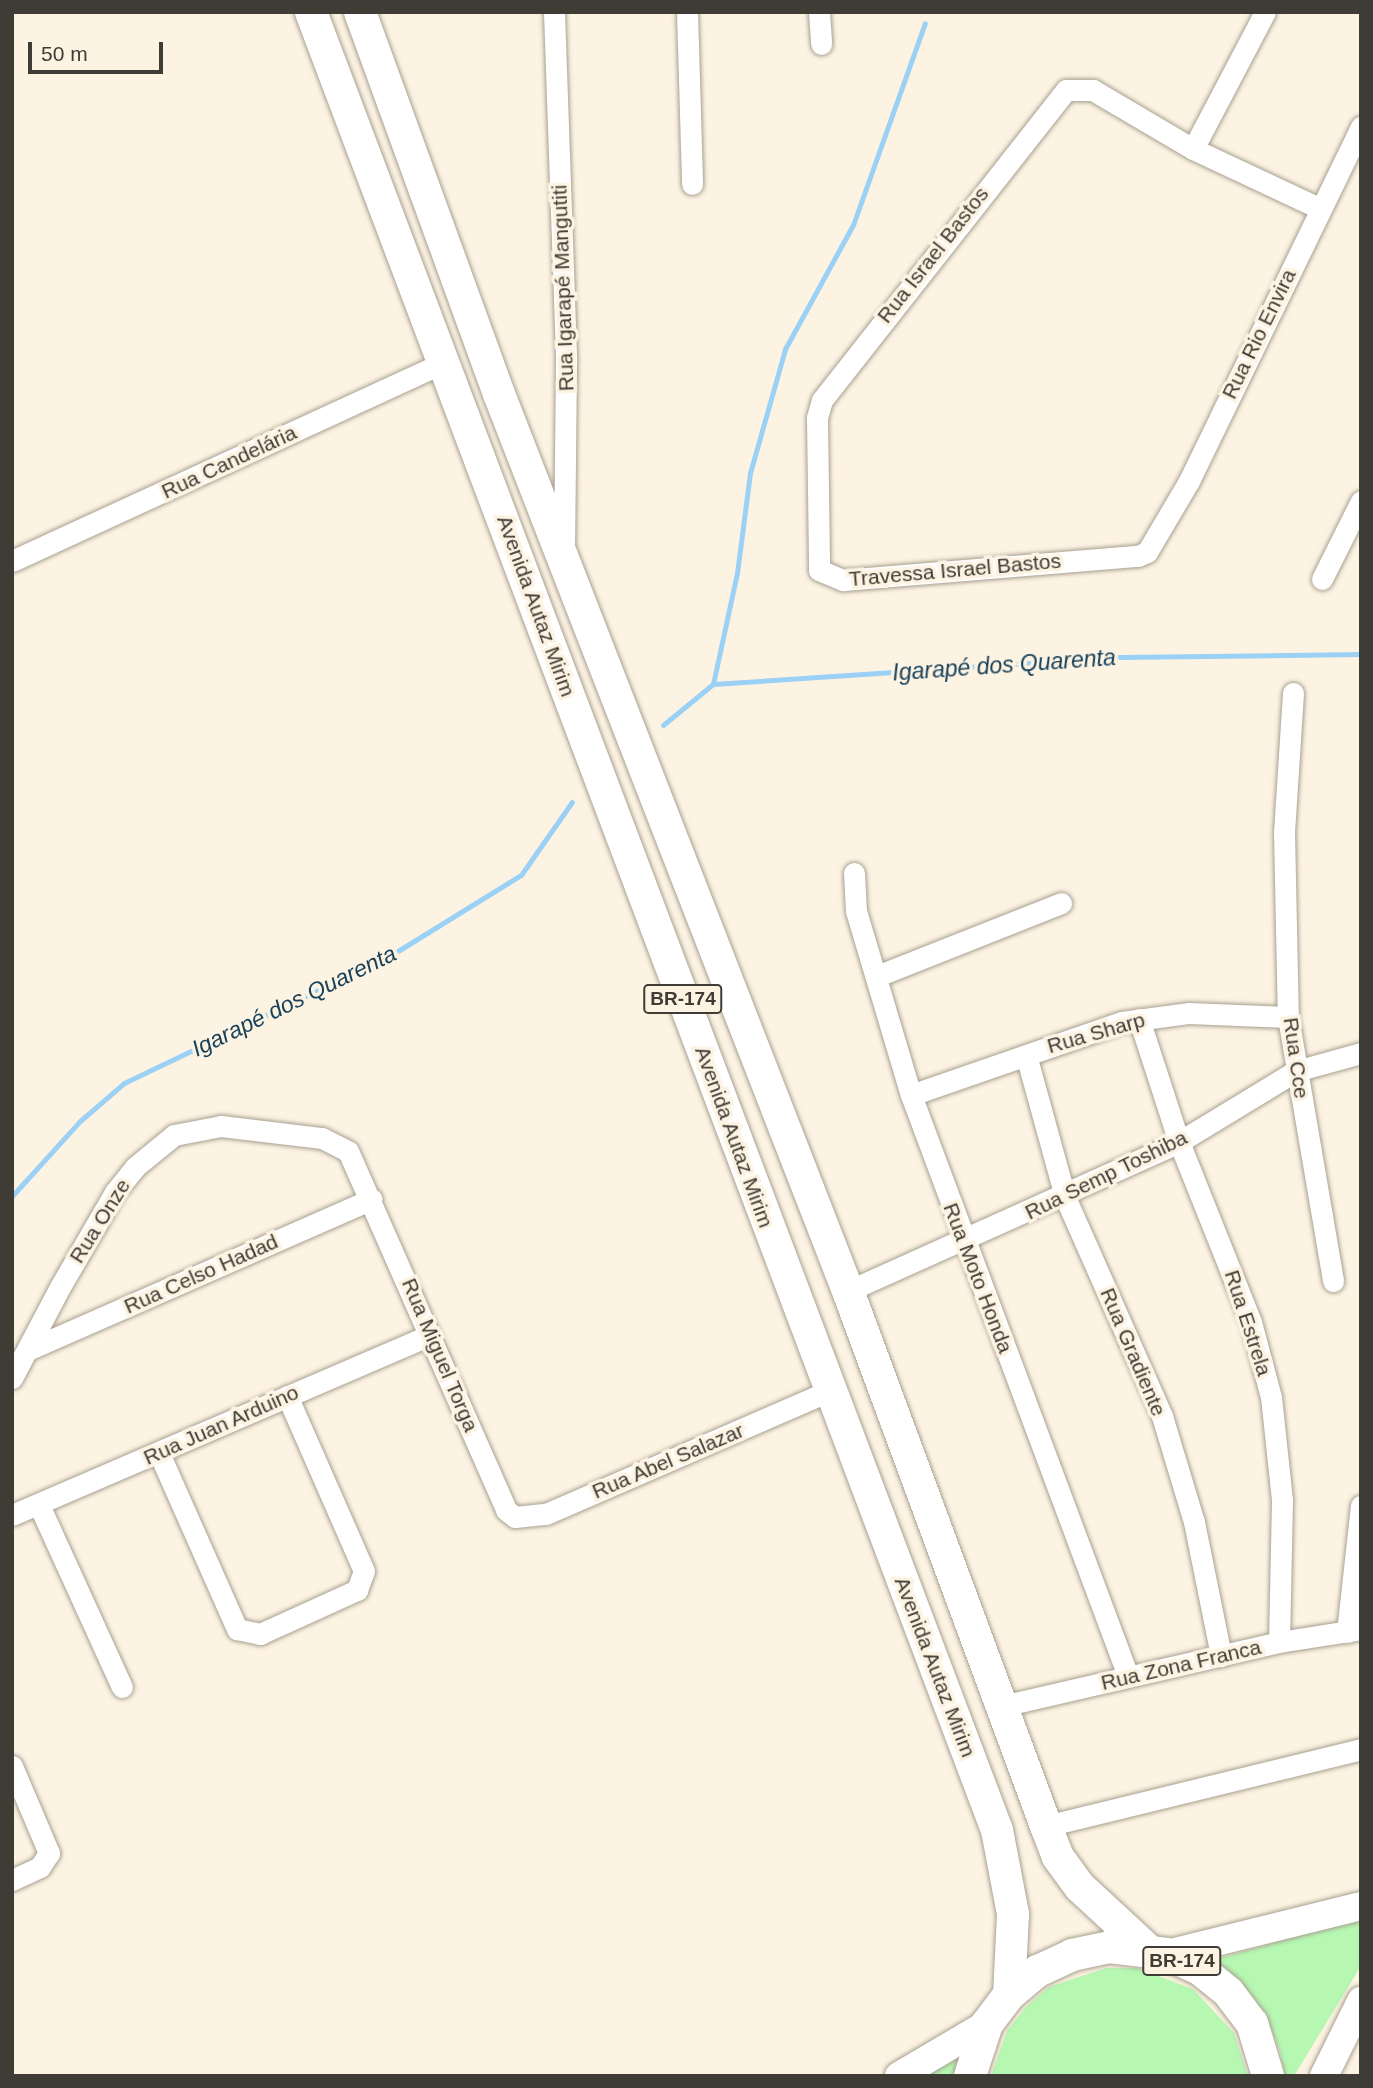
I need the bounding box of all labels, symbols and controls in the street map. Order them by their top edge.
scale bar [32,28,166,72]
text: 50 m [41,42,88,65]
street label: Rua Israel Bastos [872,182,994,328]
street label: Rua Igarapé Mangutiti [547,184,579,392]
street label: Rua Rio Envira [1217,265,1301,403]
street label: Rua Candelária [158,420,300,504]
street label: Avenida Autaz Mirim [491,511,581,701]
street label: Travessa Israel Bastos [848,548,1062,592]
water label: Igarapé dos Quarenta [891,643,1117,687]
water label: Igarapé dos Quarenta [187,940,401,1062]
road number: BR-174 [643,984,723,1015]
street label: Rua Sharp [1044,1007,1148,1059]
street label: Rua Cce [1278,1016,1314,1100]
street label: Avenida Autaz Mirim [689,1042,779,1232]
street label: Rua Semp Toshiba [1021,1125,1191,1225]
street label: Rua Onze [64,1174,136,1268]
street label: Rua Moto Honda [938,1199,1018,1357]
street label: Rua Celso Hadad [120,1229,282,1319]
street label: Rua Estrela [1219,1267,1277,1379]
street label: Rua Miguel Torga [396,1274,484,1436]
street label: Rua Gradiente [1095,1284,1171,1420]
street label: Rua Juan Arduino [139,1379,303,1471]
street label: Rua Abel Salazar [588,1417,748,1505]
street label: Avenida Autaz Mirim [889,1573,981,1761]
street label: Rua Zona Franca [1099,1634,1263,1696]
road number: BR-174 [1142,1946,1222,1977]

